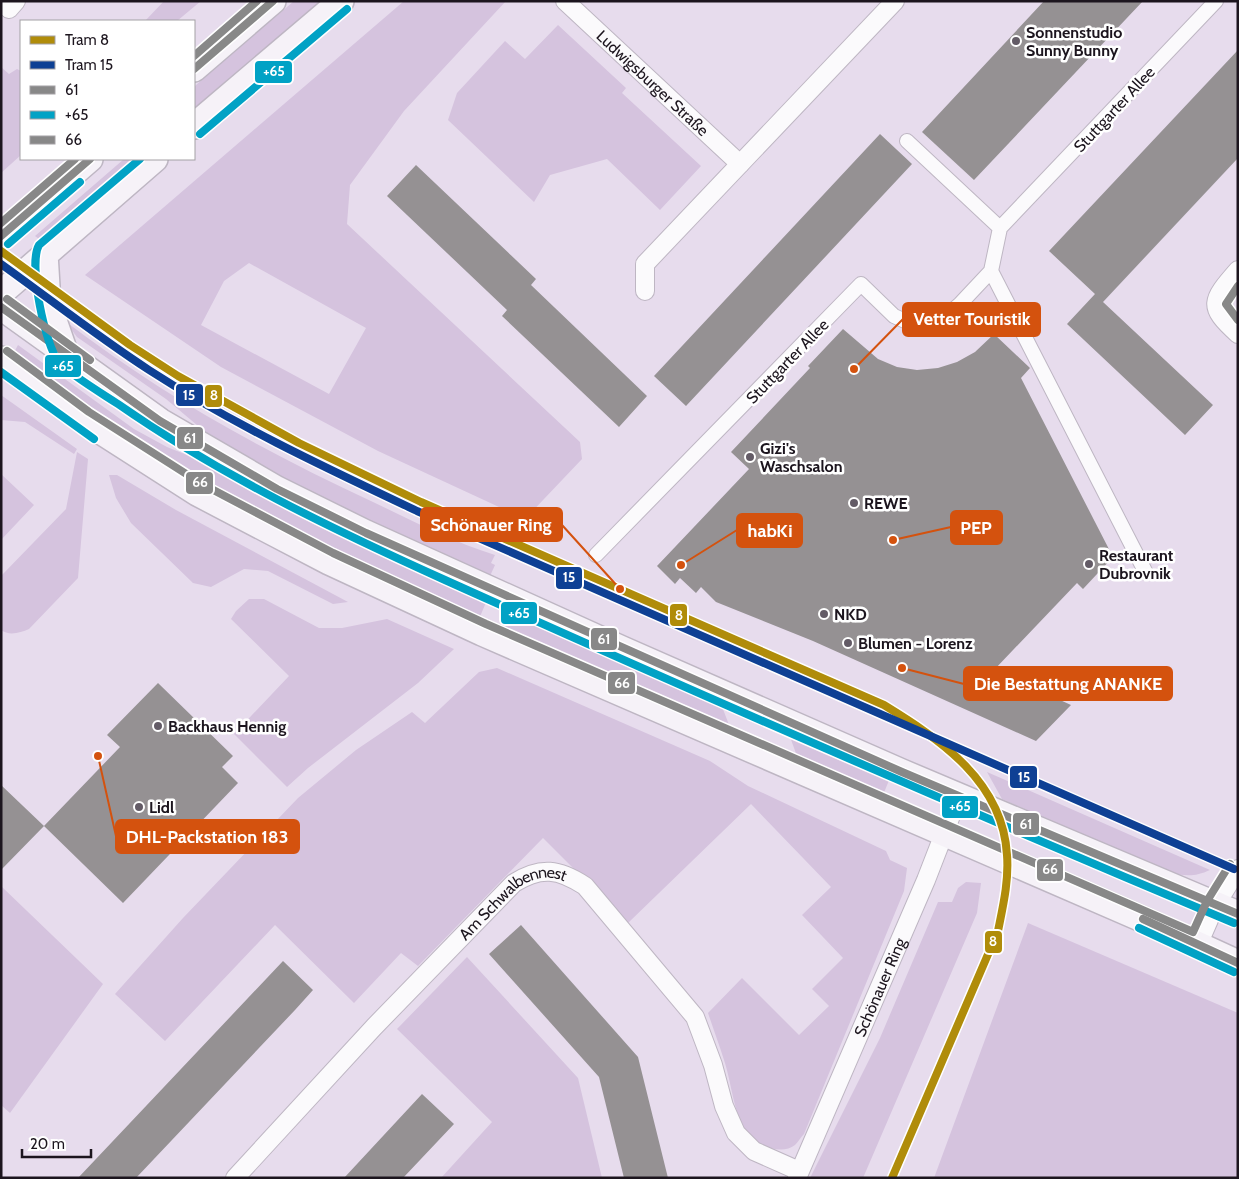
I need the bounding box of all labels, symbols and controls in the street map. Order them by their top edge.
legend [20,20,195,160]
place label: Sonnenstudio Sunny Bunny [1026,23,1122,60]
street label: Ludwigsburger Straße [592,26,713,140]
text: Tram 8 [65,31,109,49]
marker: Sonnenstudio Sunny Bunny [1010,35,1022,47]
text: Tram 15 [65,56,113,74]
line badge: +65 [254,60,293,84]
text: +65 [263,62,285,80]
street label: Stuttgarter Allee [1070,63,1159,156]
text: 61 [65,81,78,99]
text: +65 [65,106,88,124]
text: 66 [65,131,82,149]
callout: Vetter Touristik [903,303,1040,336]
text: Vetter Touristik [913,308,1031,330]
street label: Stuttgarter Allee [742,315,832,408]
line badge: +65 [44,354,82,378]
text: +65 [52,357,74,375]
line badge: 15 [175,383,204,407]
line badge: 8 [204,384,223,408]
text: 15 [183,386,195,404]
text: 8 [210,386,218,404]
line badge: 61 [176,426,204,450]
text: 61 [183,429,197,447]
place label: Gizi's Waschsalon [760,439,842,476]
marker: Gizi's Waschsalon [744,451,756,463]
line badge: 66 [185,471,214,495]
text: 66 [192,473,208,491]
place label: REWE [864,494,908,513]
marker: REWE [848,497,860,509]
callout: Schönauer Ring [421,508,562,541]
callout: PEP [951,511,1002,544]
text: Schönauer Ring [430,514,552,536]
callout: habKi [737,514,802,547]
text: PEP [960,517,992,539]
text: habKi [748,520,792,542]
place label: Restaurant Dubrovnik [1099,546,1174,583]
marker: Restaurant Dubrovnik [1083,558,1095,570]
line badge: 15 [555,566,583,590]
text: 15 [563,568,575,586]
line badge: +65 [500,601,538,625]
line badge: 8 [669,603,688,627]
text: +65 [508,604,530,622]
place label: NKD [834,605,867,624]
text: 8 [675,606,683,624]
marker: NKD [818,608,830,620]
line badge: 61 [590,627,618,651]
text: 61 [597,630,611,648]
place label: Blumen - Lorenz [858,634,973,653]
marker: Blumen - Lorenz [842,637,854,649]
callout: Die Bestattung ANANKE [964,667,1172,700]
line badge: 66 [607,671,636,695]
text: Die Bestattung ANANKE [974,673,1162,695]
text: 66 [614,674,630,692]
place label: Backhaus Hennig [168,717,286,736]
marker: Backhaus Hennig [152,720,164,732]
line badge: 15 [1009,765,1038,789]
text: 15 [1018,768,1030,786]
line badge: +65 [941,795,979,819]
text: +65 [949,797,971,815]
place label: Lidl [149,798,174,817]
marker: Lidl [133,801,145,813]
line badge: 61 [1012,812,1040,836]
text: 61 [1019,815,1033,833]
callout: DHL-Packstation 183 [116,820,299,853]
text: DHL-Packstation 183 [126,826,288,848]
line badge: 66 [1036,858,1064,882]
text: 66 [1042,860,1058,878]
street label: Am Schwalbennest [455,862,570,944]
line badge: 8 [984,930,1003,954]
text: 8 [989,932,997,950]
street label: Schönauer Ring [850,934,910,1040]
scale bar [22,1126,91,1158]
text: 20 m [30,1135,65,1153]

